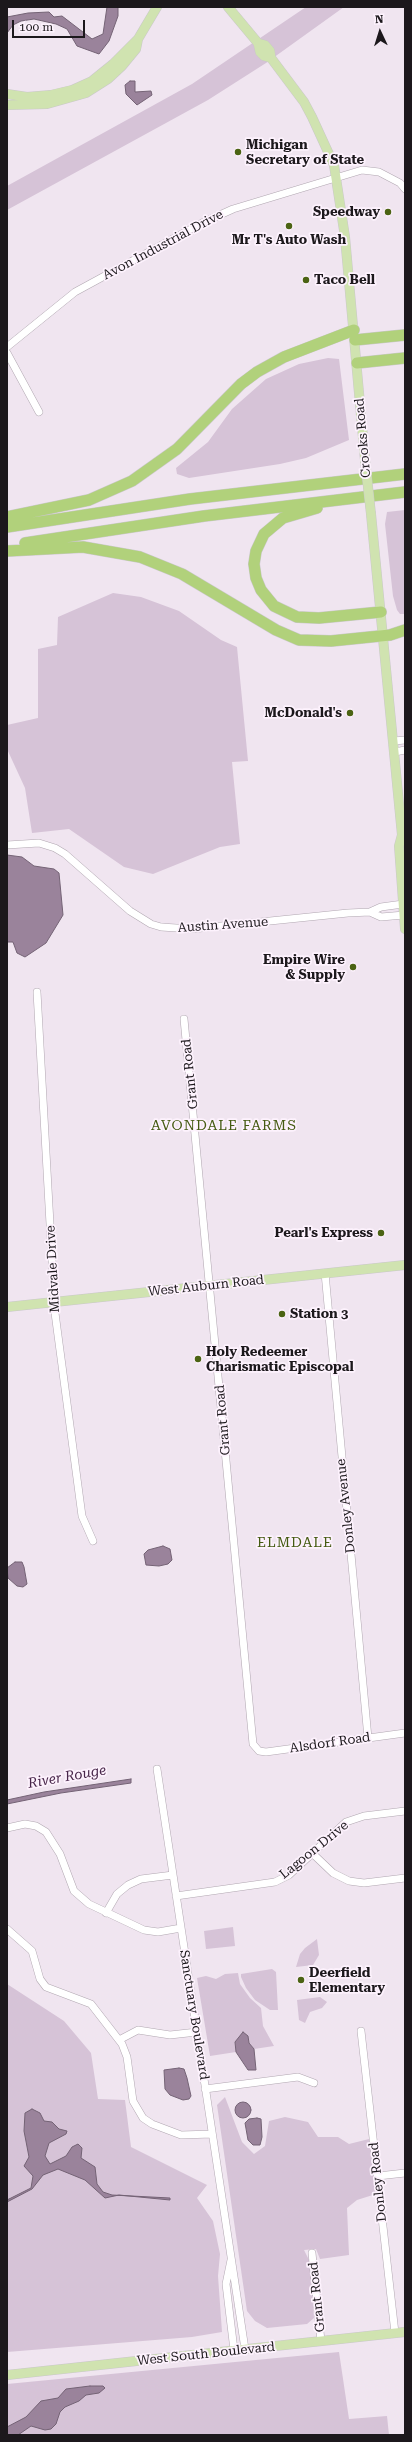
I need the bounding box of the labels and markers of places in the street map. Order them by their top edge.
place label: Michigan Secretary of State [246,137,364,168]
marker: Michigan Secretary of State [233,147,243,157]
place label: Speedway [313,204,380,220]
marker: Speedway [383,207,393,217]
marker: Mr T's Auto Wash [284,221,294,231]
place label: Mr T's Auto Wash [232,232,346,248]
place label: Taco Bell [314,272,375,288]
marker: Taco Bell [301,275,311,285]
place label: McDonald's [265,705,342,721]
marker: McDonald's [345,708,355,718]
place label: Empire Wire & Supply [263,952,345,983]
marker: Empire Wire & Supply [348,962,358,972]
place label: Pearl's Express [274,1225,373,1241]
marker: Pearl's Express [376,1228,386,1238]
place label: Station 3 [290,1306,348,1322]
marker: Station 3 [277,1309,287,1319]
place label: Holy Redeemer Charismatic Episcopal [206,1344,354,1375]
marker: Holy Redeemer Charismatic Episcopal [193,1354,203,1364]
place label: Deerfield Elementary [309,1965,385,1996]
marker: Deerfield Elementary [296,1975,306,1985]

